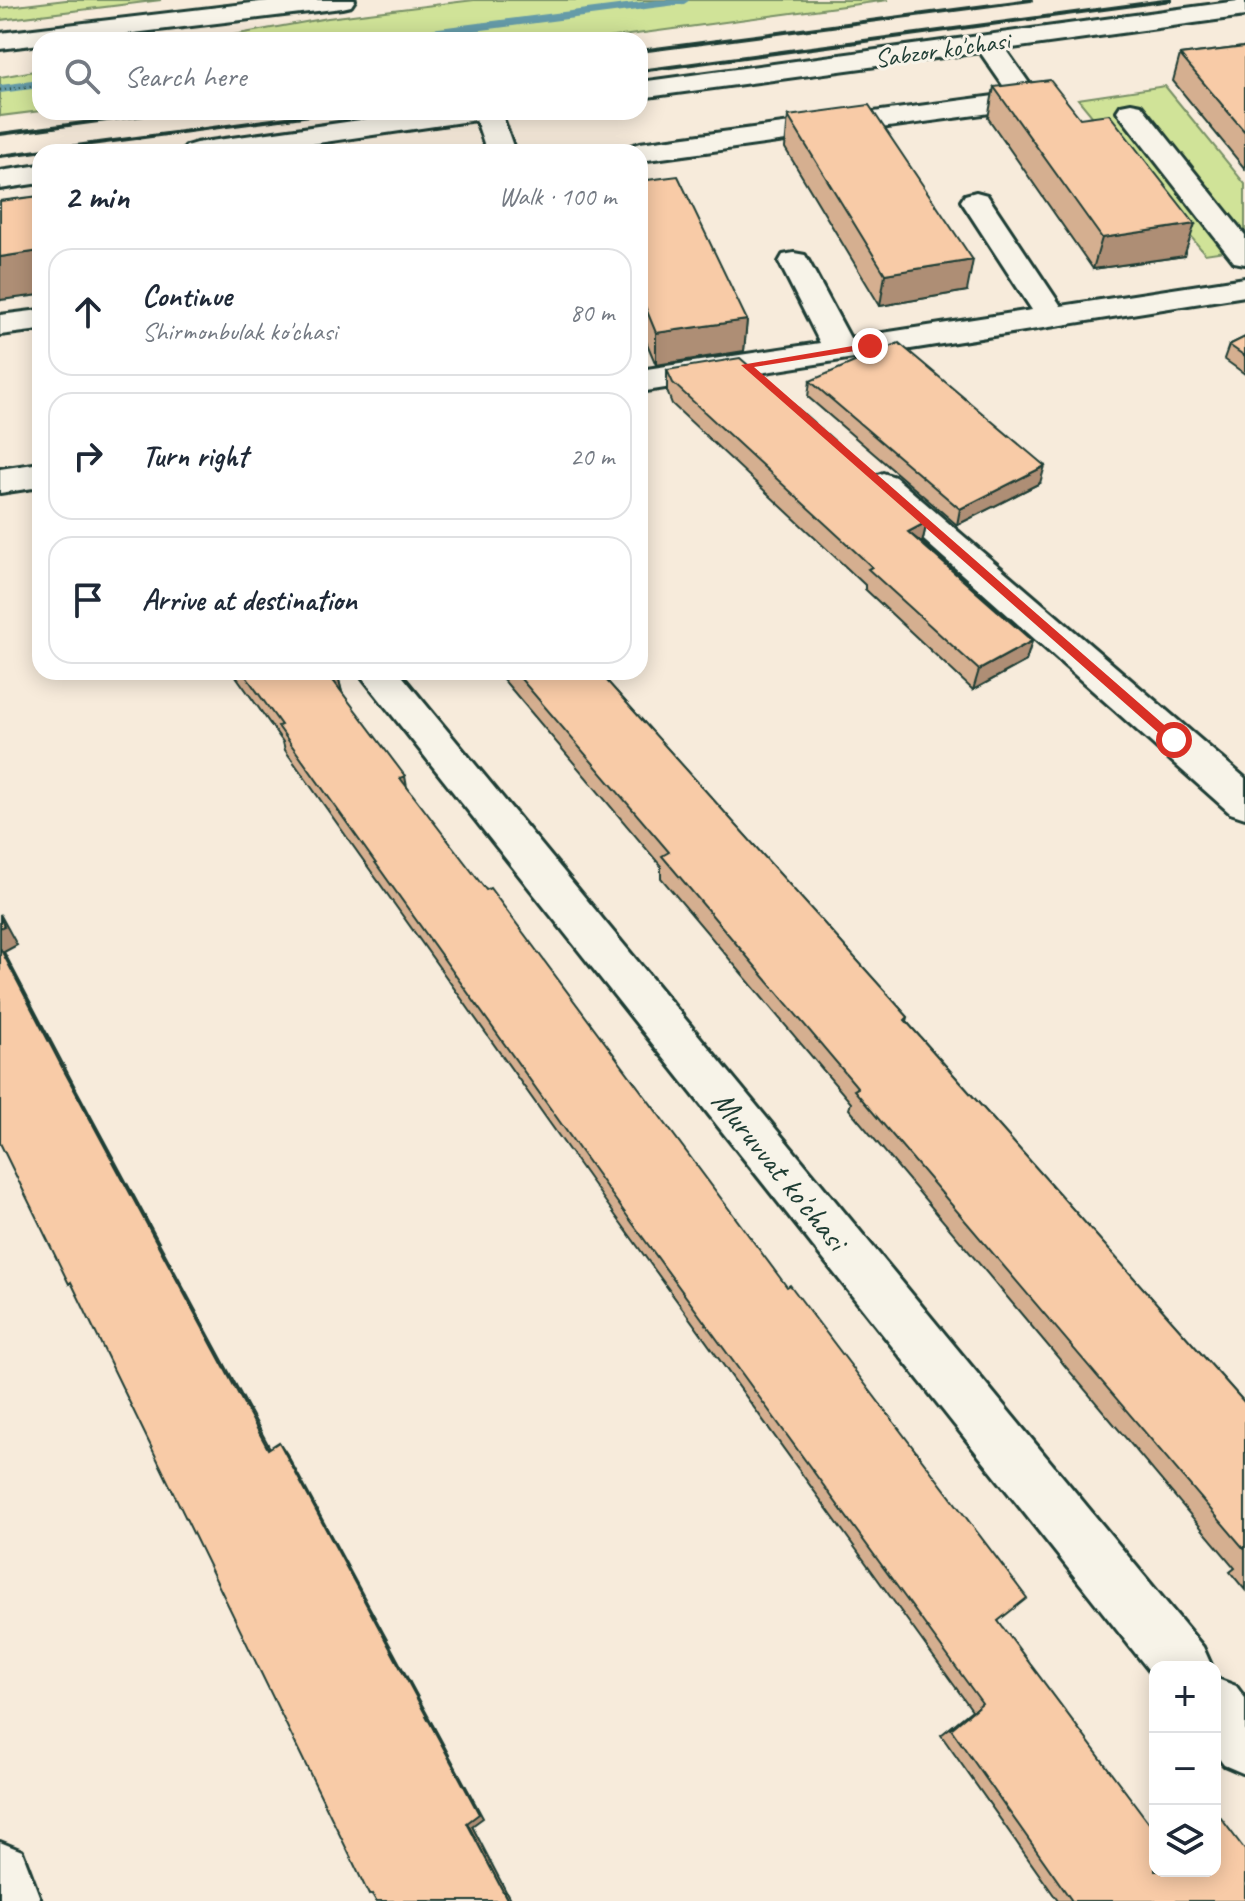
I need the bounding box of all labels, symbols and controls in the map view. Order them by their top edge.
street label: Sabzor ko'chasi [872,23,1015,75]
search box [32,32,648,120]
icon: search [60,54,104,98]
text: Search here [124,57,246,95]
text: 2 min [64,175,129,218]
text: Walk · 100 m [499,180,616,213]
text: Continue [142,277,232,315]
icon: ahead [66,290,110,334]
text: 80 m [570,296,614,329]
text: Shirmonbulak ko'chasi [142,315,337,348]
route end [852,328,888,364]
icon: right [66,434,110,478]
text: Turn right [142,437,247,475]
text: 20 m [570,440,614,473]
icon: arrive [66,578,110,622]
text: Arrive at destination [142,581,357,619]
route start [1156,722,1192,758]
street label: Muruvvat ko'chasi [703,1082,859,1262]
map controls [1149,1661,1221,1877]
button: + [1149,1661,1221,1733]
button: − [1149,1733,1221,1805]
button: layers [1149,1805,1221,1877]

